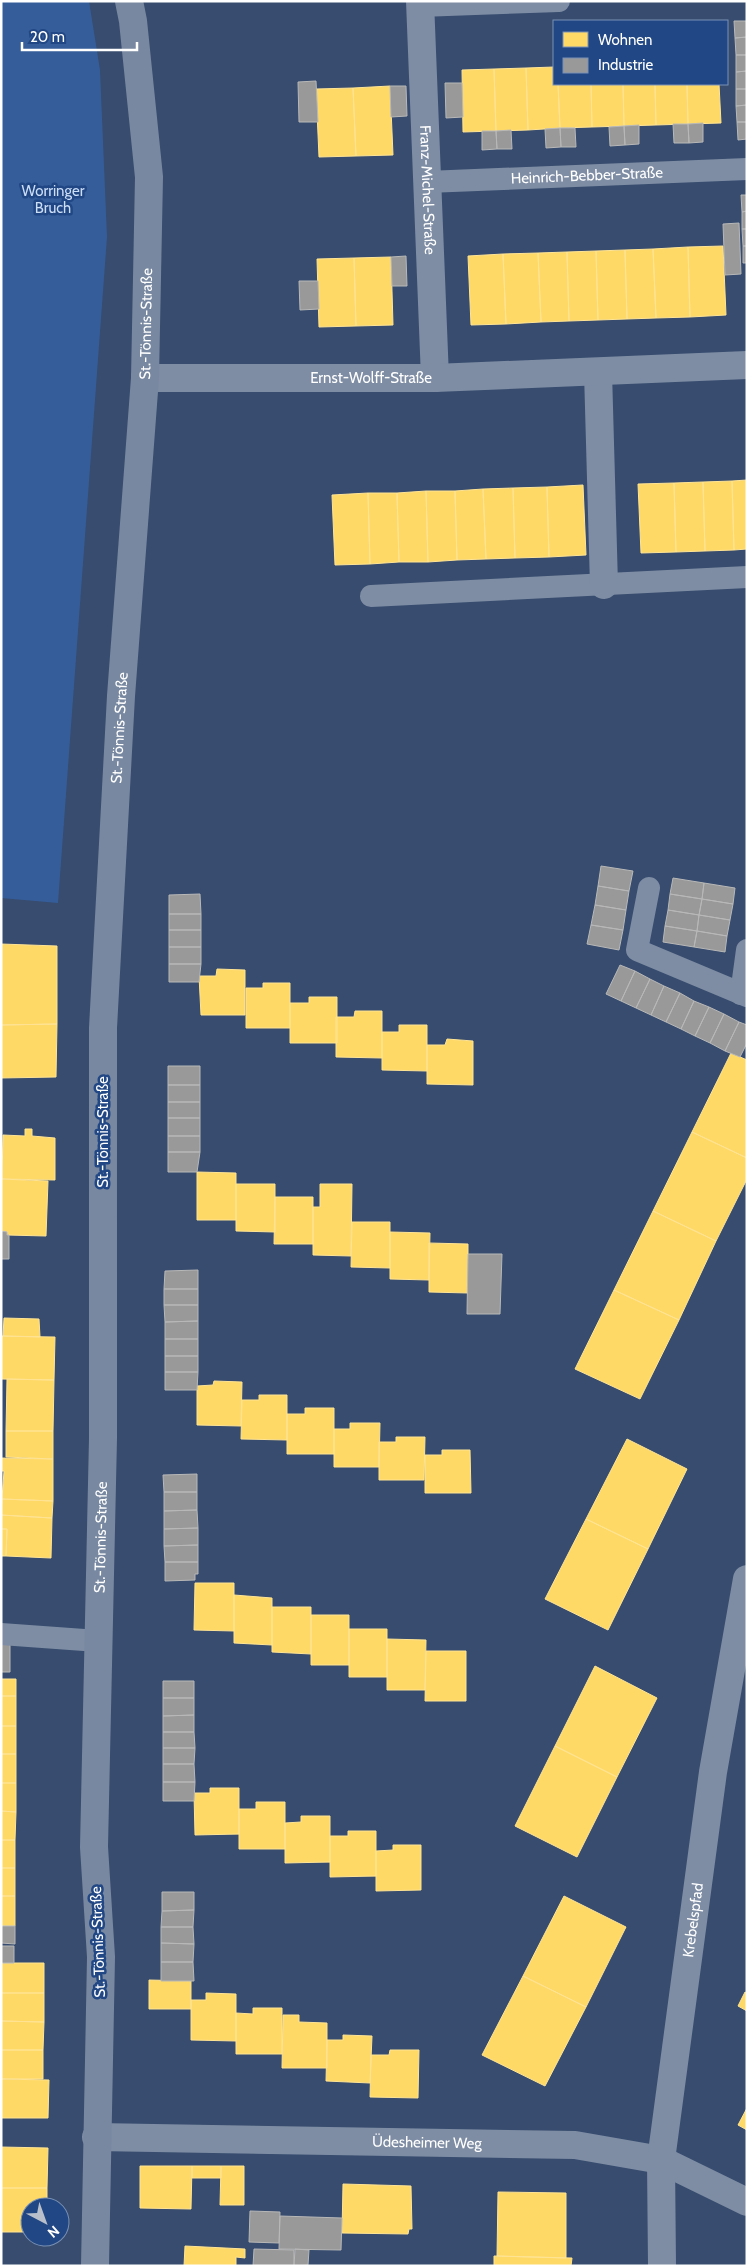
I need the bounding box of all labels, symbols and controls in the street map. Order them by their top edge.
scale bar [22,20,138,52]
legend [553,20,728,85]
text: 20 m [30,28,65,46]
text: Wohnen [598,31,652,49]
text: Industrie [598,56,653,74]
street label: Franz-Michel-Straße [416,125,439,255]
street label: Heinrich-Bebber-Straße [510,163,664,188]
park label: Worringer Bruch [22,182,85,217]
street label: St.-Tönnis-Straße [136,267,156,380]
street label: Ernst-Wolff-Straße [310,369,432,387]
street label: St.-Tönnis-Straße [107,671,132,784]
street label: St.-Tönnis-Straße [94,1076,112,1188]
street label: St.-Tönnis-Straße [91,1481,111,1593]
street label: Krebelspfad [679,1882,707,1959]
street label: St.-Tönnis-Straße [87,1886,109,1998]
street label: Üdesheimer Weg [372,2133,482,2152]
north arrow [20,2197,70,2247]
text: N [44,2222,63,2242]

